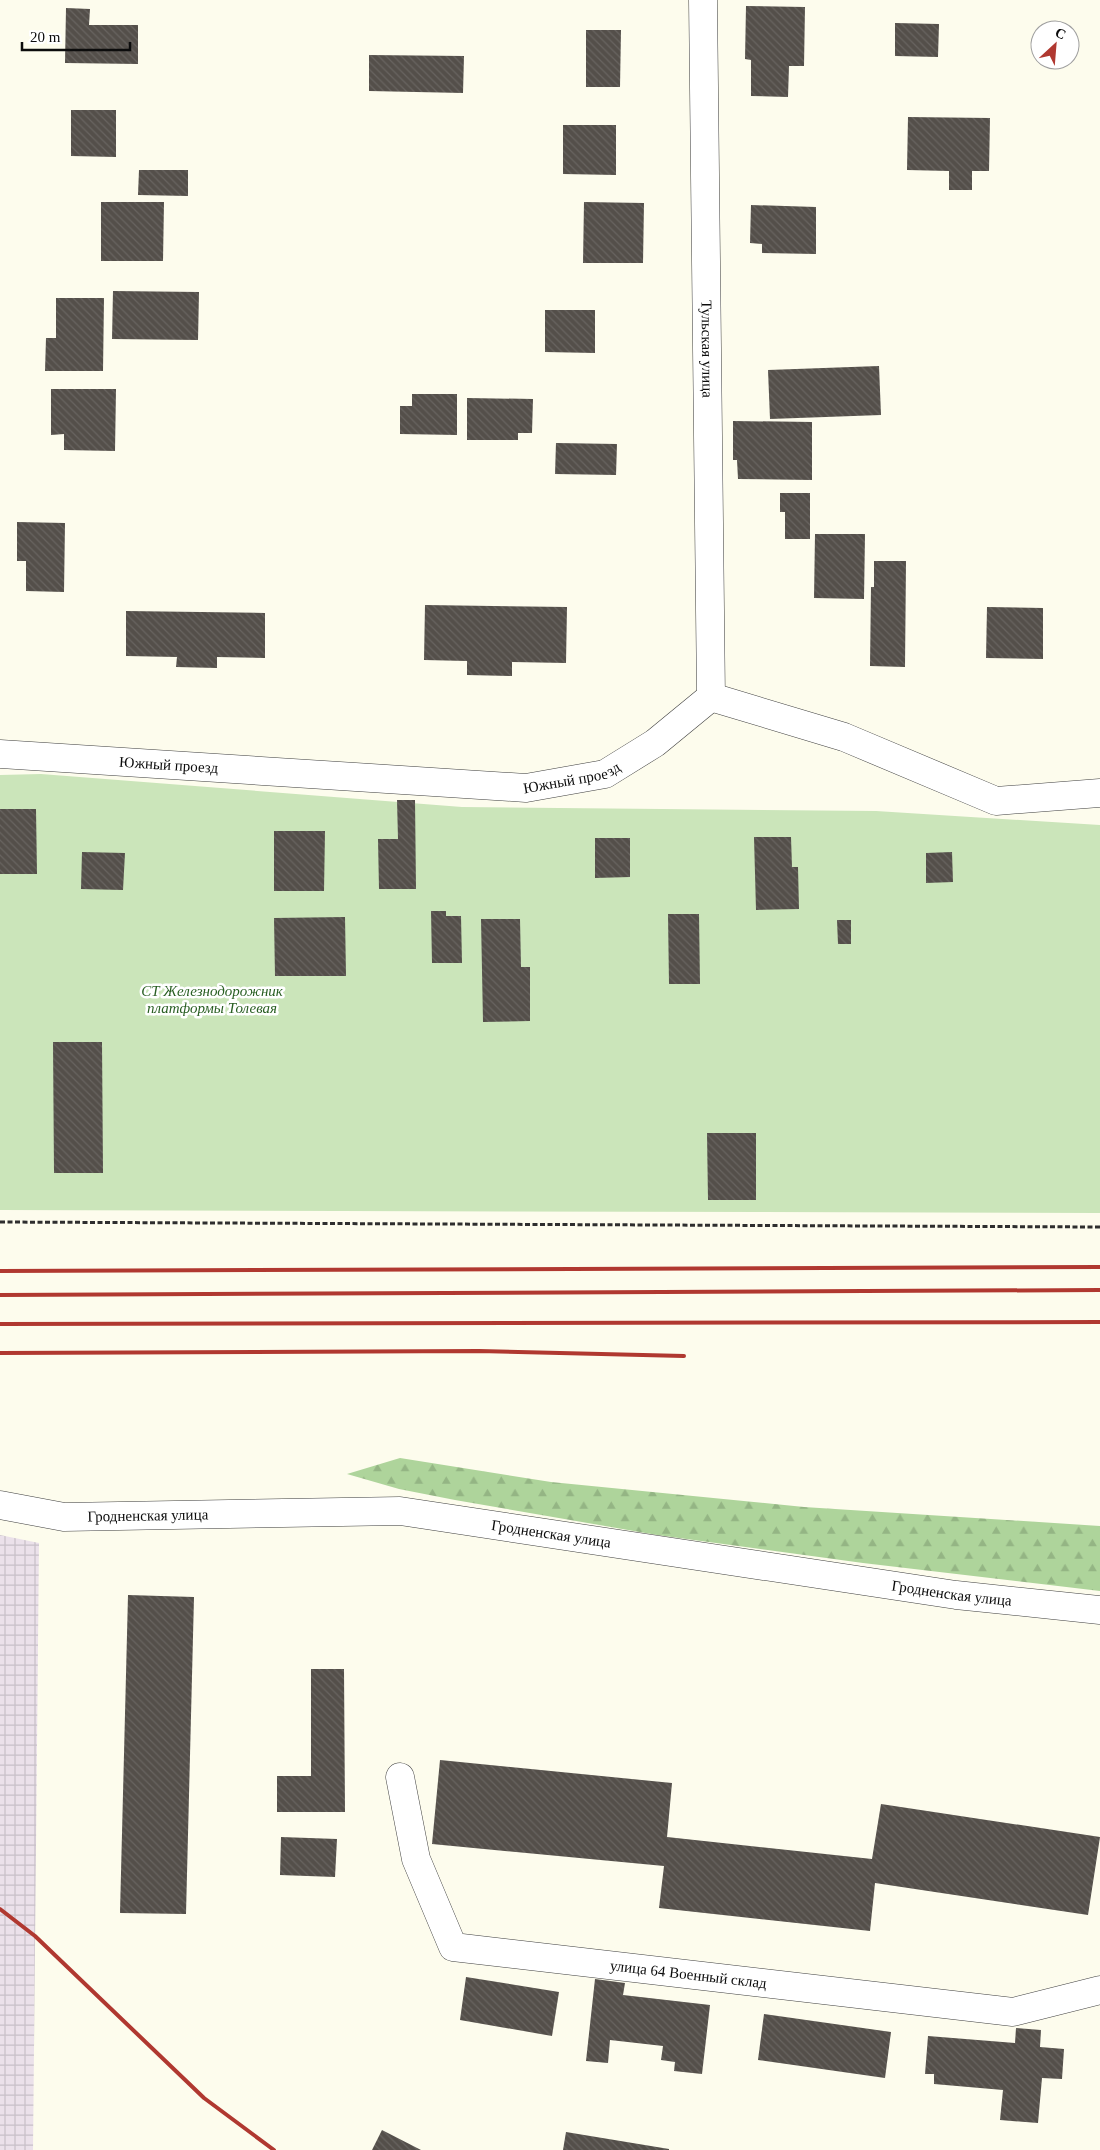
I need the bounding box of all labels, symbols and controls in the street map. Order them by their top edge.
scale bar [22,20,130,52]
north arrow [1030,20,1080,70]
text: С [1053,25,1068,43]
text: 20 m [30,29,61,45]
street label: Тульская улица [698,300,716,398]
street label: Южный проезд [119,754,219,776]
street label: Южный проезд [522,758,623,796]
park label: СТ Железнодорожник платформы Толевая [141,983,284,1016]
street label: Гродненская улица [87,1506,209,1525]
street label: Гродненская улица [490,1517,612,1551]
street label: Гродненская улица [891,1577,1013,1609]
street label: улица 64 Военный склад [609,1957,768,1991]

